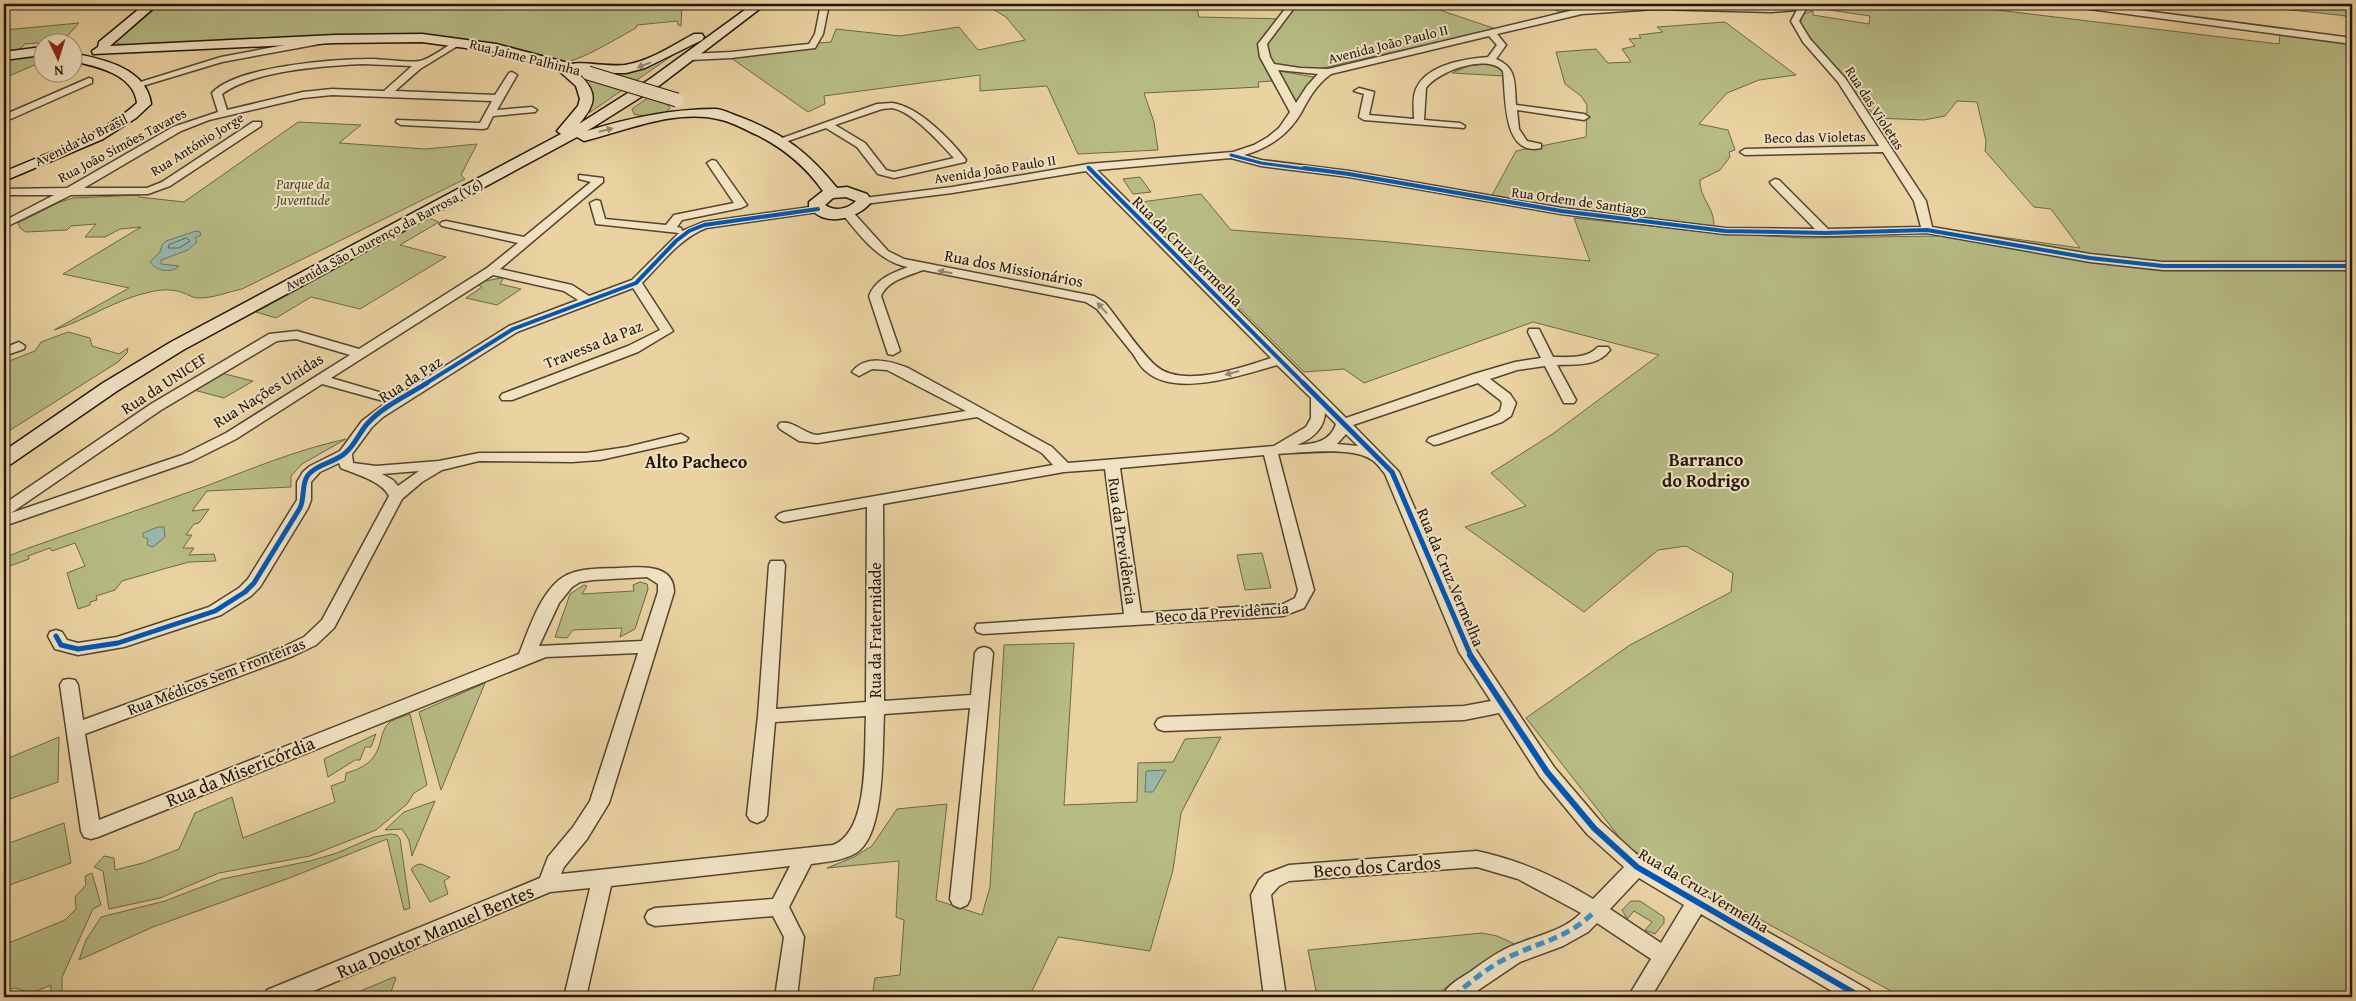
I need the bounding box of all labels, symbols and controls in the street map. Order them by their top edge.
street label: Avenida João Paulo II [1326,19,1450,69]
north arrow [32,32,82,82]
street label: Rua Jaime Palhinha [467,34,583,81]
text: N [53,61,64,81]
one-way arrow [636,61,651,69]
street label: Rua das Violetas [1840,62,1910,154]
street label: Rua João Simões Tavares [54,103,190,187]
street label: Rua António Jorge [146,107,248,181]
street label: Avenida do Brasil [31,109,131,171]
one-way arrow [599,126,614,134]
street label: Beco das Violetas [1764,126,1866,148]
street label: Avenida João Paulo II [933,150,1057,188]
park label: Parque da Juventude [274,174,330,210]
street label: Avenida São Lourenço da Barrosa (V6) [281,174,487,296]
street label: Rua Ordem de Santiago [1510,182,1648,220]
street label: Rua da Cruz Vermelha [1127,190,1249,312]
street label: Rua dos Missionários [943,243,1085,293]
one-way arrow [937,267,953,275]
one-way arrow [1096,302,1108,314]
street label: Travessa da Paz [540,313,646,375]
street label: Rua da UNICEF [116,346,212,420]
street label: Rua Nações Unidas [208,346,328,434]
street label: Rua da Paz [373,349,447,409]
one-way arrow [1224,369,1239,377]
district label: Barranco do Rodrigo [1662,446,1750,494]
district label: Alto Pacheco [645,448,748,475]
street label: Rua da Previdência [1102,476,1144,606]
street label: Rua da Cruz Vermelha [1411,504,1491,650]
street label: Rua da Fraternidade [863,562,887,698]
street label: Beco da Previdência [1154,595,1290,629]
street label: Rua Médicos Sem Fronteiras [123,631,309,721]
street label: Rua da Misericórdia [161,728,319,814]
street label: Rua da Cruz Vermelha [1634,842,1774,939]
street label: Beco dos Cardos [1312,848,1442,884]
street label: Rua Doutor Manuel Bentes [332,877,538,985]

